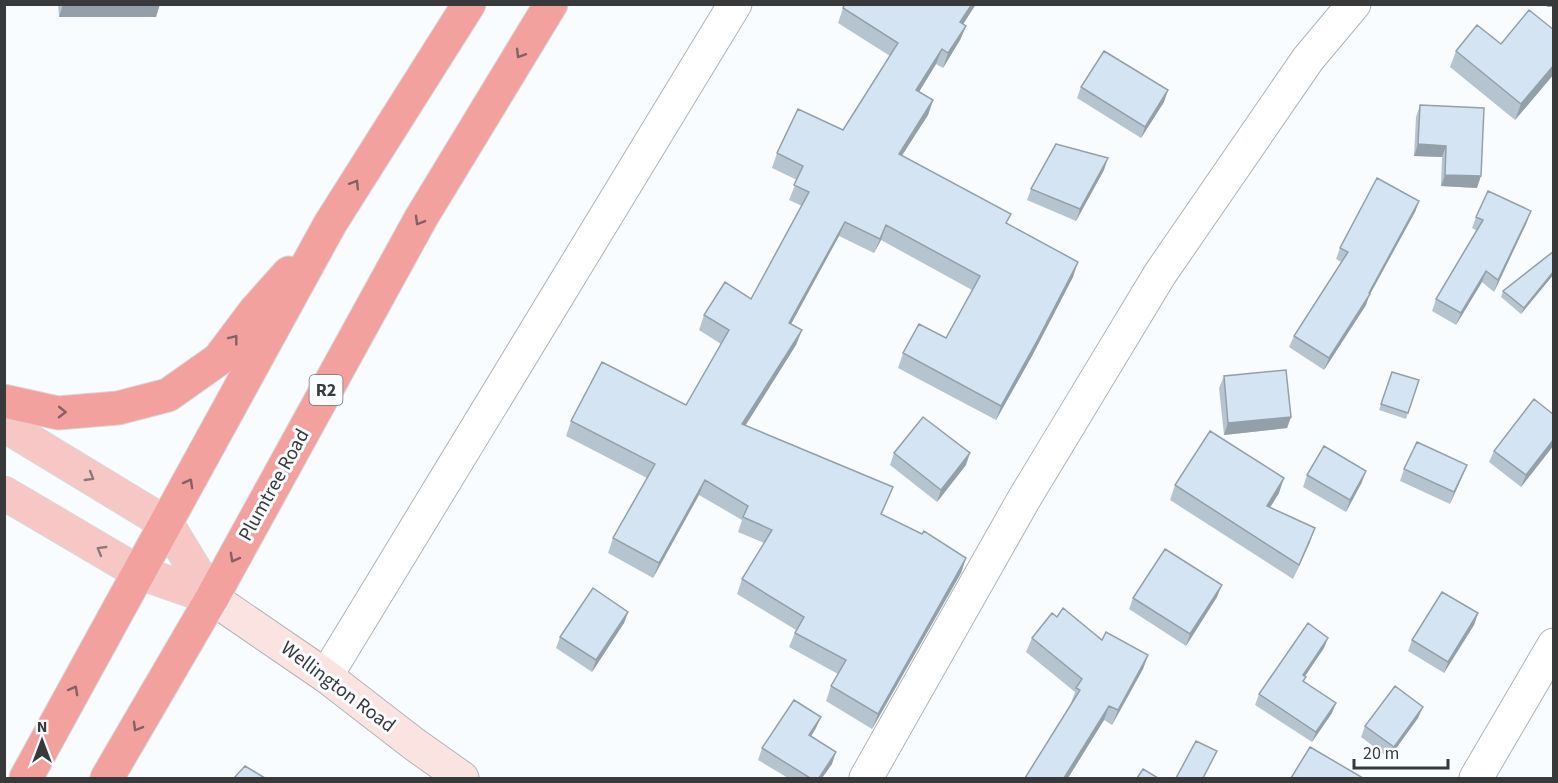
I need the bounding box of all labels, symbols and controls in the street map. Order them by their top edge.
one-way arrow [517,48,528,59]
one-way arrow [348,180,359,191]
one-way arrow [415,215,426,225]
one-way arrow [226,335,237,346]
road number: R2 [310,375,342,405]
one-way arrow [57,406,66,418]
street label: Plumtree Road [232,424,316,546]
one-way arrow [84,469,94,481]
one-way arrow [182,479,193,489]
one-way arrow [97,546,107,558]
one-way arrow [230,552,241,562]
street label: Wellington Road [275,635,401,739]
one-way arrow [67,686,78,697]
north arrow [12,711,72,771]
text: N [37,716,47,738]
one-way arrow [133,721,144,731]
scale bar [1354,732,1448,770]
text: 20 m [1363,741,1399,766]

